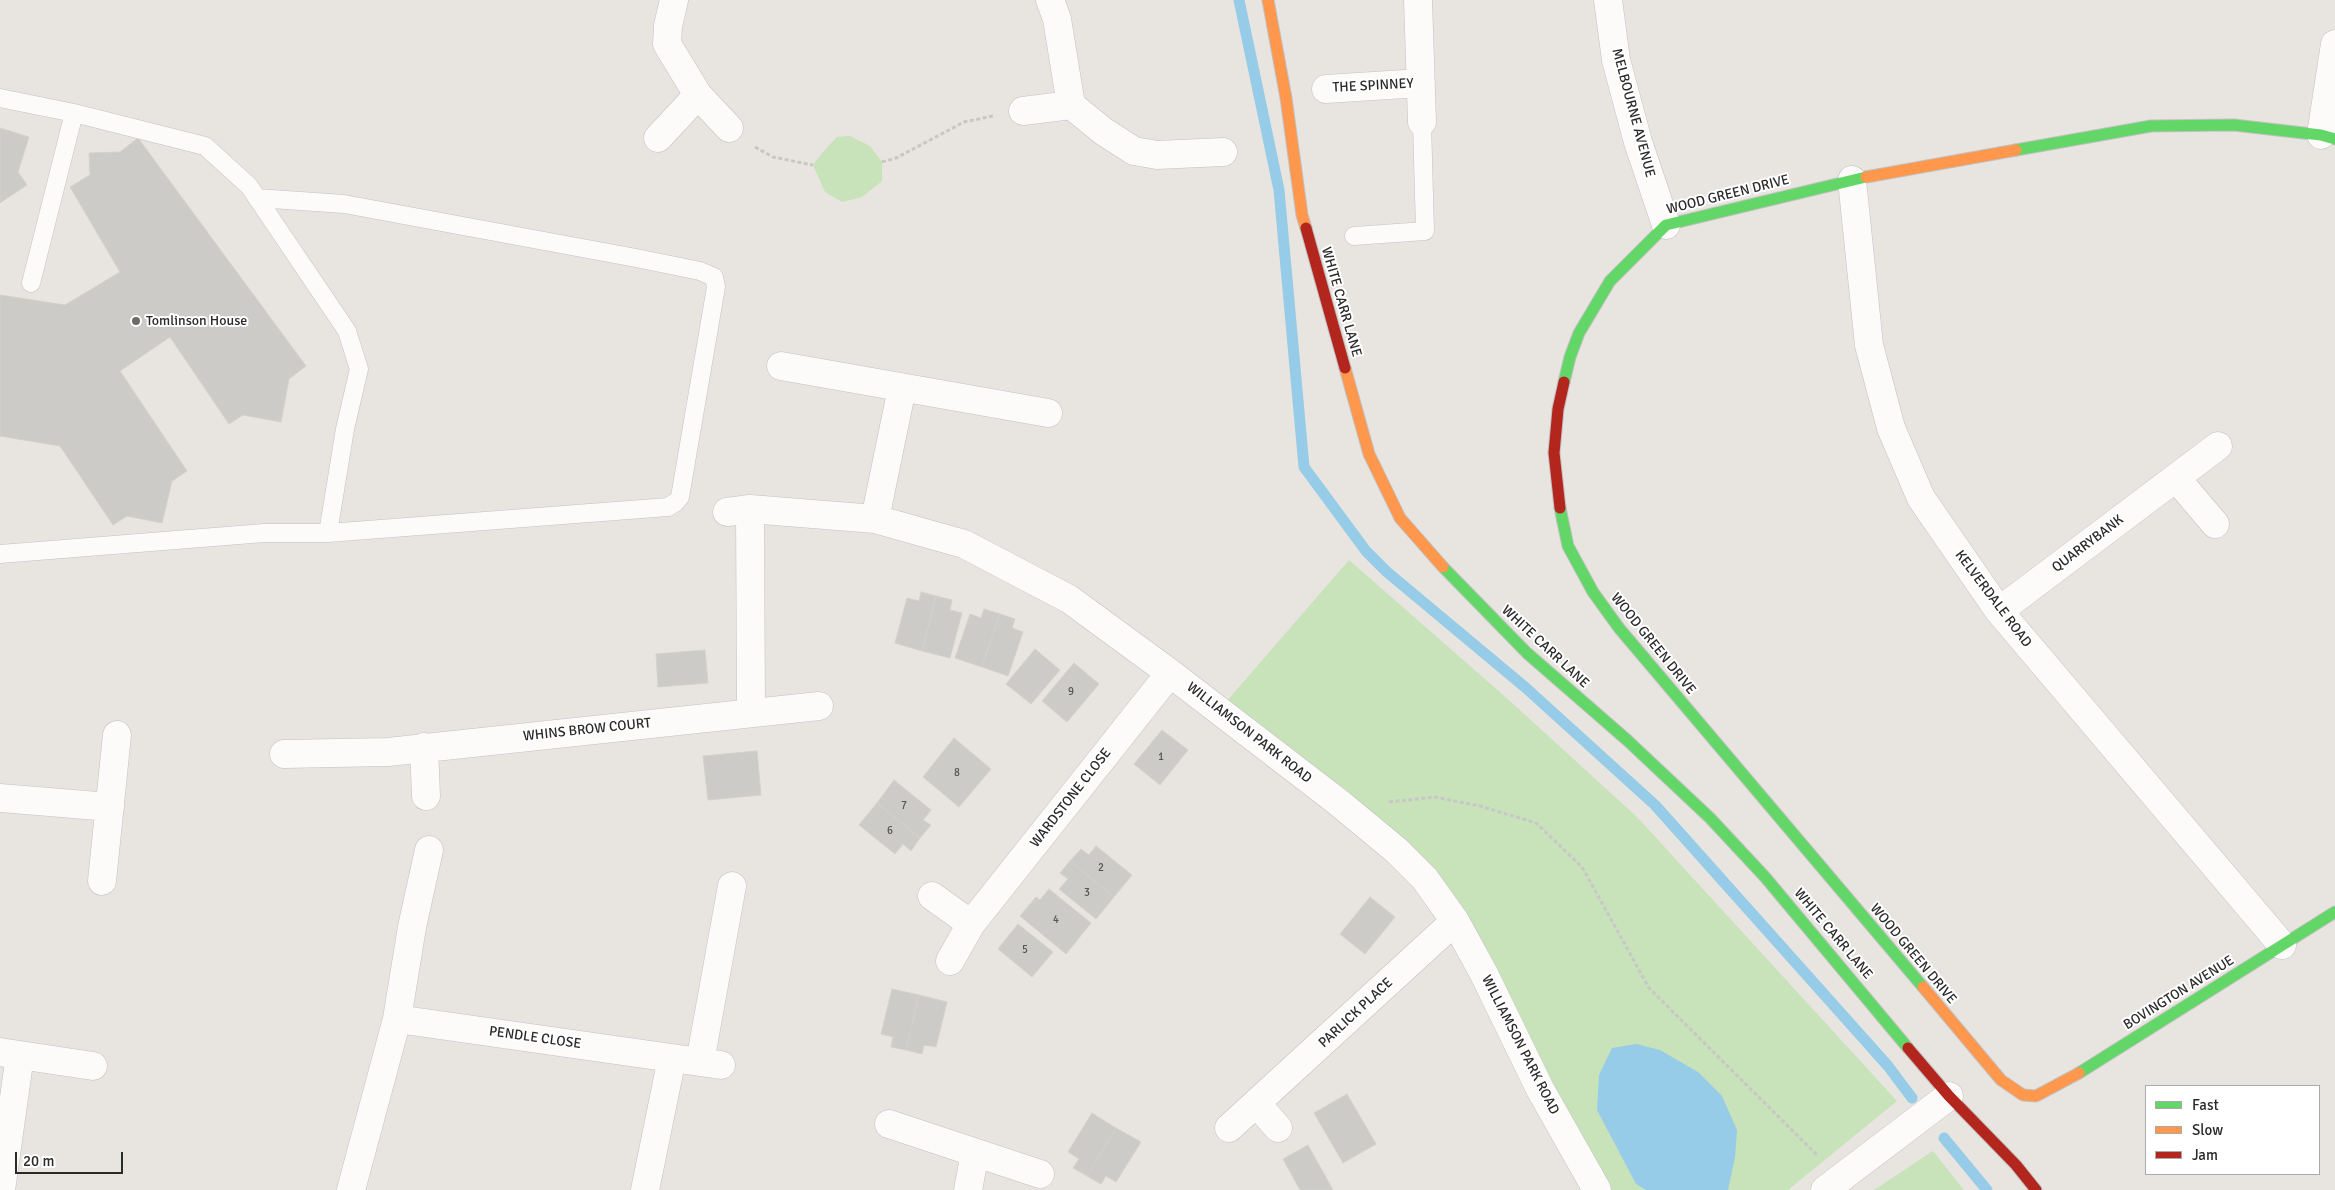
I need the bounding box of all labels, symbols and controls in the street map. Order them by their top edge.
street label: MELBOURNE AVENUE [1608,47,1658,179]
street label: THE SPINNEY [1332,75,1414,97]
street label: WOOD GREEN DRIVE [1665,172,1791,218]
street label: WHITE CARR LANE [1317,245,1365,359]
place label: Tomlinson House [146,313,247,329]
marker: Tomlinson House [130,315,142,327]
street label: QUARRYBANK [2049,512,2127,576]
street label: KELVERDALE ROAD [1951,547,2035,651]
street label: WOOD GREEN DRIVE [1607,590,1699,698]
street label: WHITE CARR LANE [1498,602,1592,692]
street label: WILLIAMSON PARK ROAD [1183,679,1315,787]
house number: 9 [1068,685,1074,699]
street label: WHINS BROW COURT [522,715,652,745]
street label: WARDSTONE CLOSE [1027,745,1115,851]
house number: 1 [1158,750,1164,764]
house number: 8 [954,766,960,780]
house number: 7 [901,799,907,813]
house number: 6 [887,824,893,838]
house number: 2 [1098,861,1104,875]
street label: WHITE CARR LANE [1790,885,1876,983]
house number: 3 [1084,886,1090,900]
street label: WOOD GREEN DRIVE [1866,900,1960,1008]
house number: 4 [1053,913,1059,927]
house number: 5 [1022,943,1028,957]
street label: BOVINGTON AVENUE [2121,952,2237,1034]
street label: WILLIAMSON PARK ROAD [1478,972,1562,1118]
street label: PARLICK PLACE [1316,974,1396,1052]
street label: PENDLE CLOSE [488,1023,582,1053]
legend [2145,1085,2320,1175]
text: Fast [2192,1096,2219,1114]
text: Slow [2192,1121,2223,1139]
scale bar [18,1142,125,1174]
text: Jam [2192,1146,2218,1164]
text: 20 m [23,1152,54,1170]

